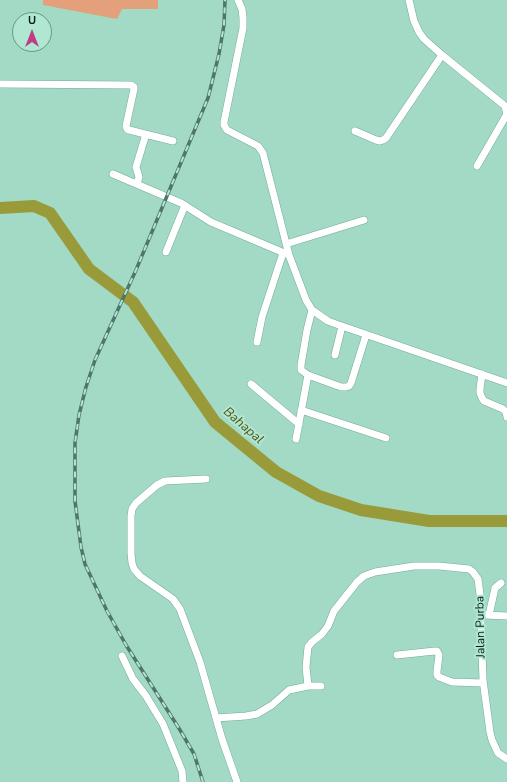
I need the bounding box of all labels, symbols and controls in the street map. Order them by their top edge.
north arrow [12,12,52,52]
text: U [28,13,36,28]
water label: Bahapal [220,404,266,448]
street label: Jalan Purba [473,596,489,658]

